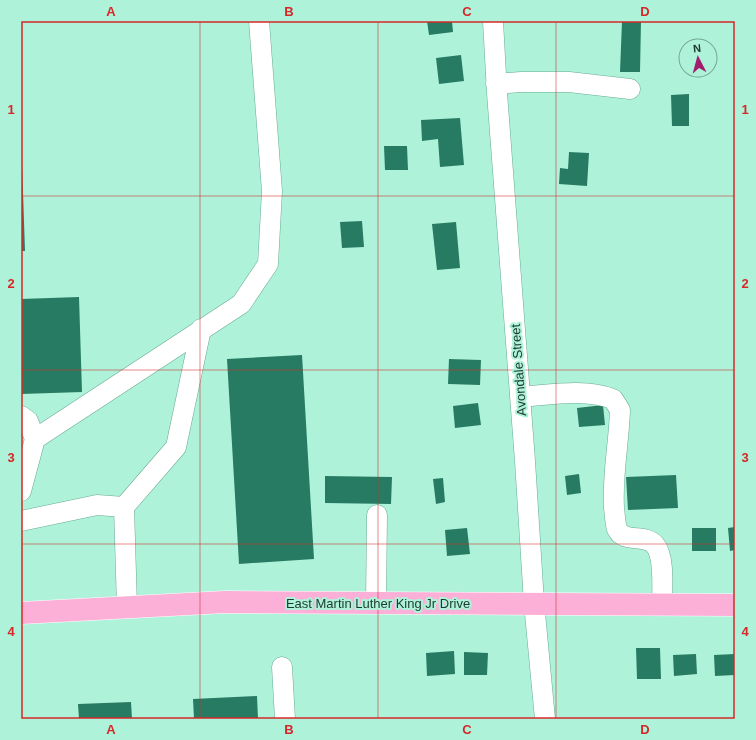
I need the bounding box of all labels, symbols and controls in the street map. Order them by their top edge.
text: A [106,4,116,19]
text: B [284,4,294,19]
text: C [462,4,472,19]
text: D [640,4,650,19]
north arrow [678,38,718,78]
text: N [692,42,702,54]
text: 1 [7,102,15,117]
text: 1 [741,102,749,117]
text: 2 [7,276,15,291]
text: 2 [741,276,749,291]
street label: Avondale Street [508,323,529,417]
text: 3 [7,450,15,465]
text: 3 [741,450,749,465]
street label: East Martin Luther King Jr Drive [286,596,470,611]
text: 4 [7,624,15,639]
text: 4 [741,624,749,639]
text: A [106,722,116,737]
text: B [284,722,294,737]
text: C [462,722,472,737]
text: D [640,722,650,737]

